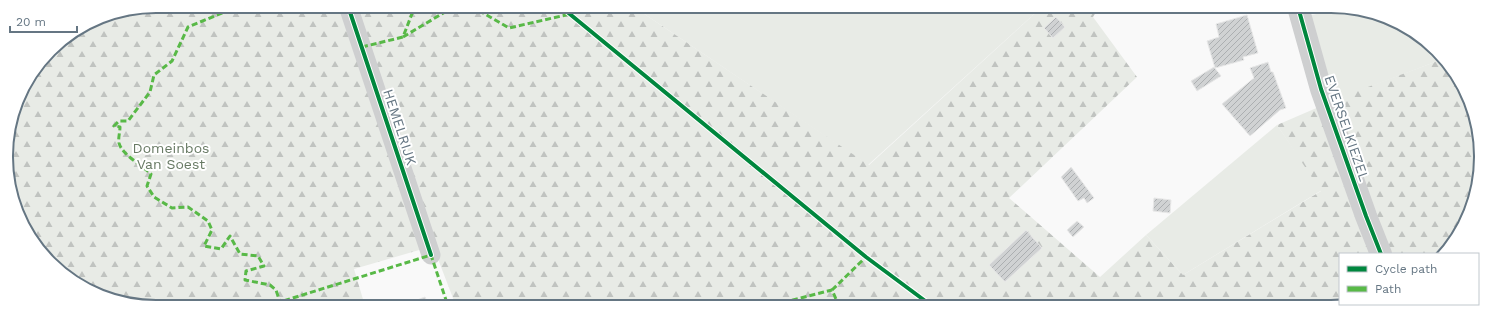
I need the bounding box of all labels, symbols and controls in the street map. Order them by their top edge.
scale bar [10,8,77,34]
text: 20 m [16,15,46,29]
street label: EVERSELKIEZEL [1321,73,1373,183]
street label: HEMELRIJK [380,87,420,167]
park label: Domeinbos Van Soest [133,140,209,172]
legend [1339,253,1479,305]
text: Cycle path [1375,262,1437,276]
text: Path [1375,282,1401,296]

